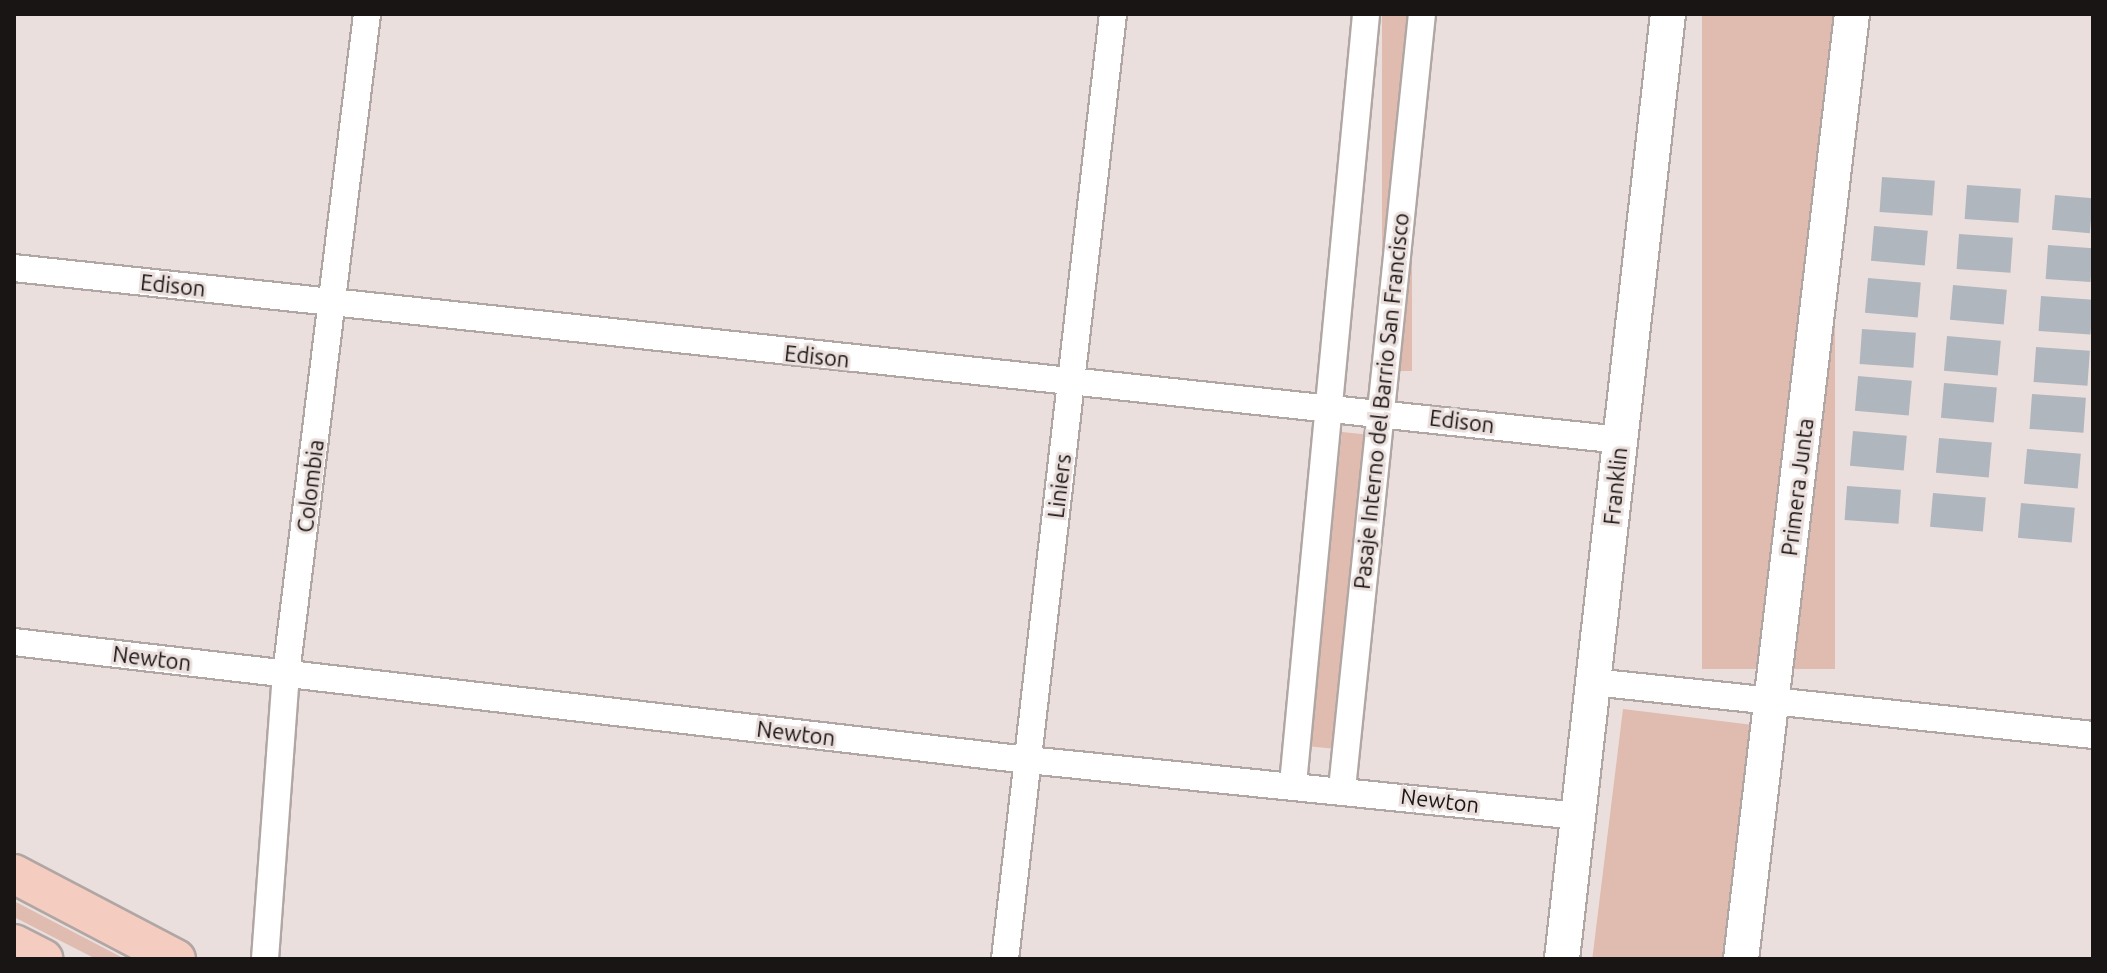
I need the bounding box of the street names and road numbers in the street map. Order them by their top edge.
street label: Pasaje Interno del Barrio San Francisco [1348,211,1414,591]
street label: Edison [139,268,207,302]
street label: Edison [783,339,851,373]
street label: Edison [1428,404,1496,438]
street label: Primera Junta [1775,417,1819,557]
street label: Colombia [291,438,329,534]
street label: Franklin [1598,446,1632,526]
street label: Liniers [1042,452,1076,520]
street label: Newton [111,640,193,676]
street label: Newton [755,715,837,751]
street label: Newton [1399,782,1481,818]

